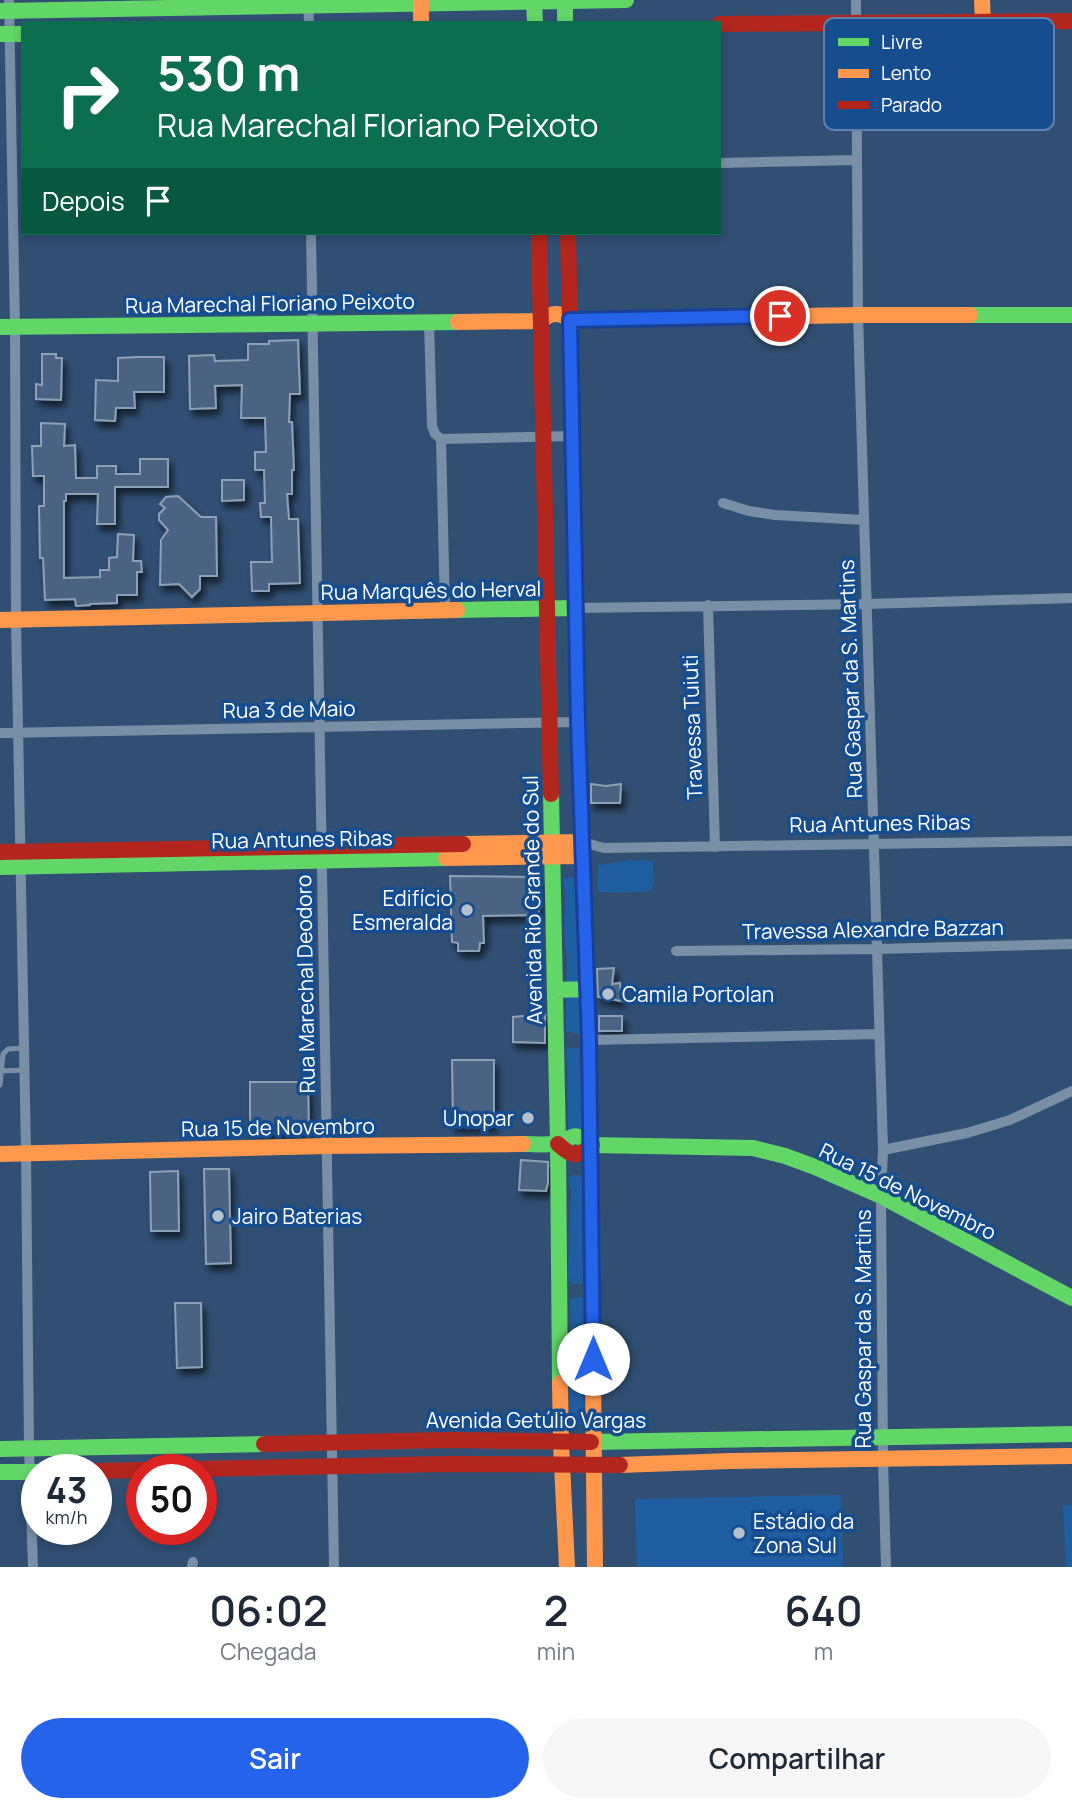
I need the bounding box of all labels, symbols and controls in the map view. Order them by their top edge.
legend [824,18,1054,130]
text: Livre [881,29,923,55]
text: 530 m [157,39,300,106]
icon: right [42,49,133,140]
text: Lento [881,60,931,86]
text: Parado [881,92,942,118]
text: Rua Marechal Floriano Peixoto [157,103,599,147]
icon: arrive [139,182,177,220]
text: Depois [42,183,125,219]
street label: Rua Marechal Floriano Peixoto [125,286,415,320]
pin [750,286,810,346]
icon: arrive [761,297,799,335]
street label: Rua Gaspar da S. Martins [832,559,868,799]
street label: Rua Marquês do Herval [320,574,542,606]
street label: Travessa Tuiuti [675,654,709,800]
street label: Rua 3 de Maio [222,694,356,724]
street label: Avenida Rio Grande do Sul [516,775,548,1025]
street label: Rua Antunes Ribas [789,807,971,839]
street label: Rua Antunes Ribas [211,823,393,855]
street label: Rua Marechal Deodoro [289,874,321,1094]
place label: Edifício Esmeralda [352,884,453,936]
marker: Edifício Esmeralda [459,902,475,918]
street label: Travessa Alexandre Bazzan [742,913,1004,945]
place label: Camila Portolan [622,980,774,1008]
marker: Camila Portolan [600,986,616,1002]
place label: Unopar [443,1104,514,1132]
marker: Unopar [520,1110,536,1126]
street label: Rua 15 de Novembro [181,1111,375,1143]
street label: Rua 15 de Novembro [815,1136,1001,1246]
place label: Jairo Baterias [232,1202,362,1230]
marker: Jairo Baterias [210,1208,226,1224]
street label: Rua Gaspar da S. Martins [849,1210,877,1448]
position arrow [556,1322,630,1396]
street label: Avenida Getúlio Vargas [426,1406,646,1434]
speed limit sign: 50 [126,1454,217,1545]
text: 43 [46,1466,87,1514]
text: km/h [46,1505,87,1529]
place label: Estádio da Zona Sul [753,1507,854,1559]
marker: Estádio da Zona Sul [731,1525,747,1541]
text: 06:02 [209,1581,328,1639]
text: 2 [544,1581,568,1639]
text: 640 [784,1581,863,1639]
text: Chegada [220,1635,317,1667]
text: min [537,1635,575,1667]
text: m [814,1635,833,1667]
button: Sair [21,1718,529,1798]
button: Compartilhar [543,1718,1051,1798]

